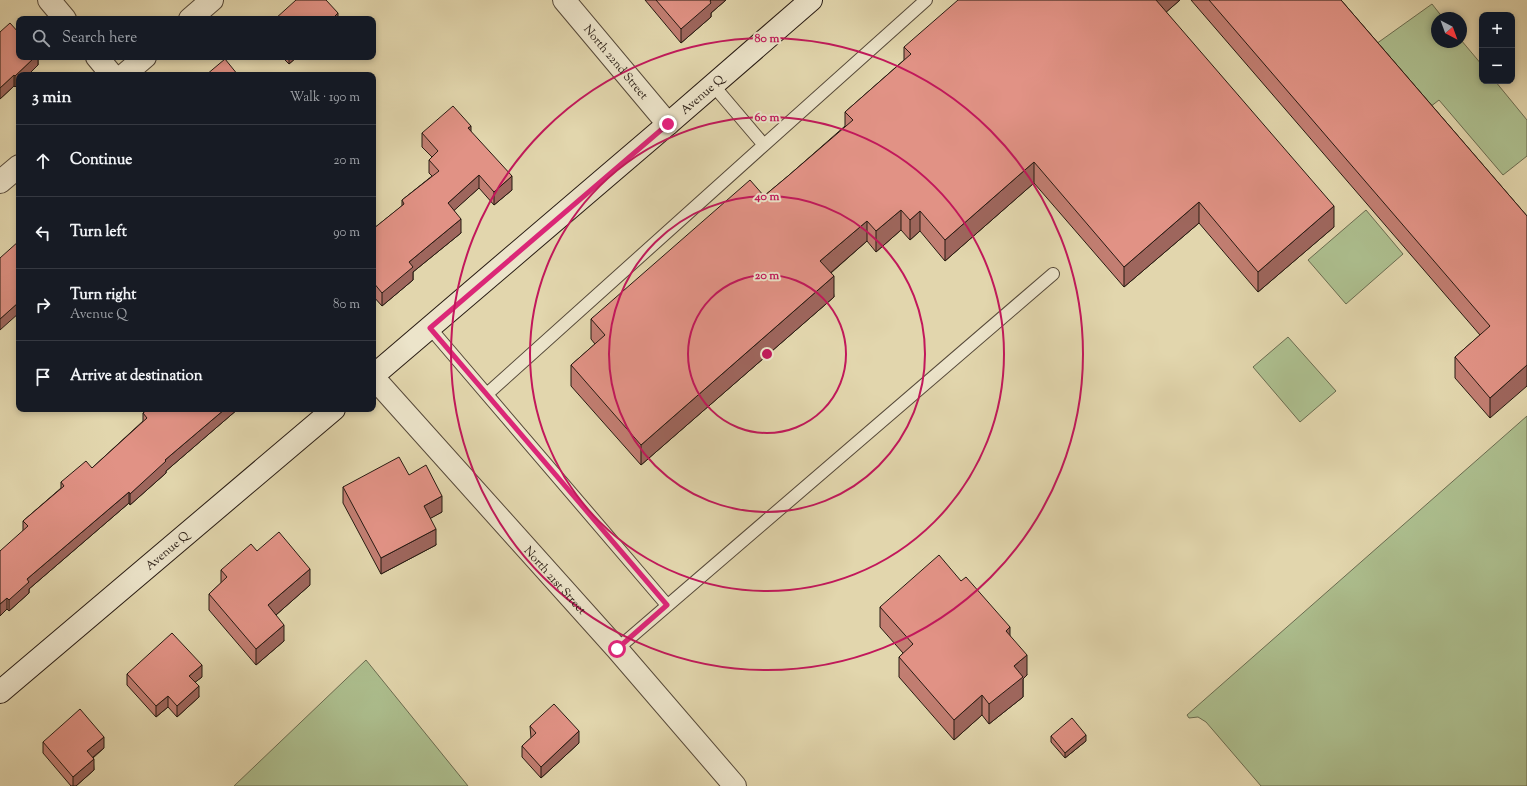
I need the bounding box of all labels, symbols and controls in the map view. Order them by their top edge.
north arrow [1431,12,1467,48]
map controls [1479,12,1515,84]
button: + [1479,12,1515,48]
search box [16,16,376,60]
street label: North 22nd Street [579,21,652,104]
icon: search [30,27,52,49]
text: Search here [62,28,137,49]
text: 80 m [755,30,779,48]
button: − [1479,48,1515,84]
street label: Avenue Q [677,70,730,119]
text: 3 min [32,86,71,110]
text: Walk · 190 m [290,89,360,107]
text: 60 m [755,109,779,127]
route end [659,115,677,133]
icon: ahead [32,150,54,172]
text: Continue [70,150,132,171]
text: 20 m [334,152,360,170]
text: 40 m [754,188,779,206]
icon: left [32,222,54,244]
text: Turn left [70,222,127,243]
text: 90 m [333,224,360,242]
text: 20 m [755,267,779,285]
text: Turn right [70,285,136,306]
icon: right [32,294,54,316]
text: 80 m [333,296,360,314]
text: Avenue Q [70,306,127,324]
centre of rings [760,347,774,361]
icon: arrive [32,366,54,388]
text: Arrive at destination [70,366,203,387]
street label: Avenue Q [142,526,195,575]
street label: North 21st Street [519,543,590,619]
route start [608,640,626,658]

